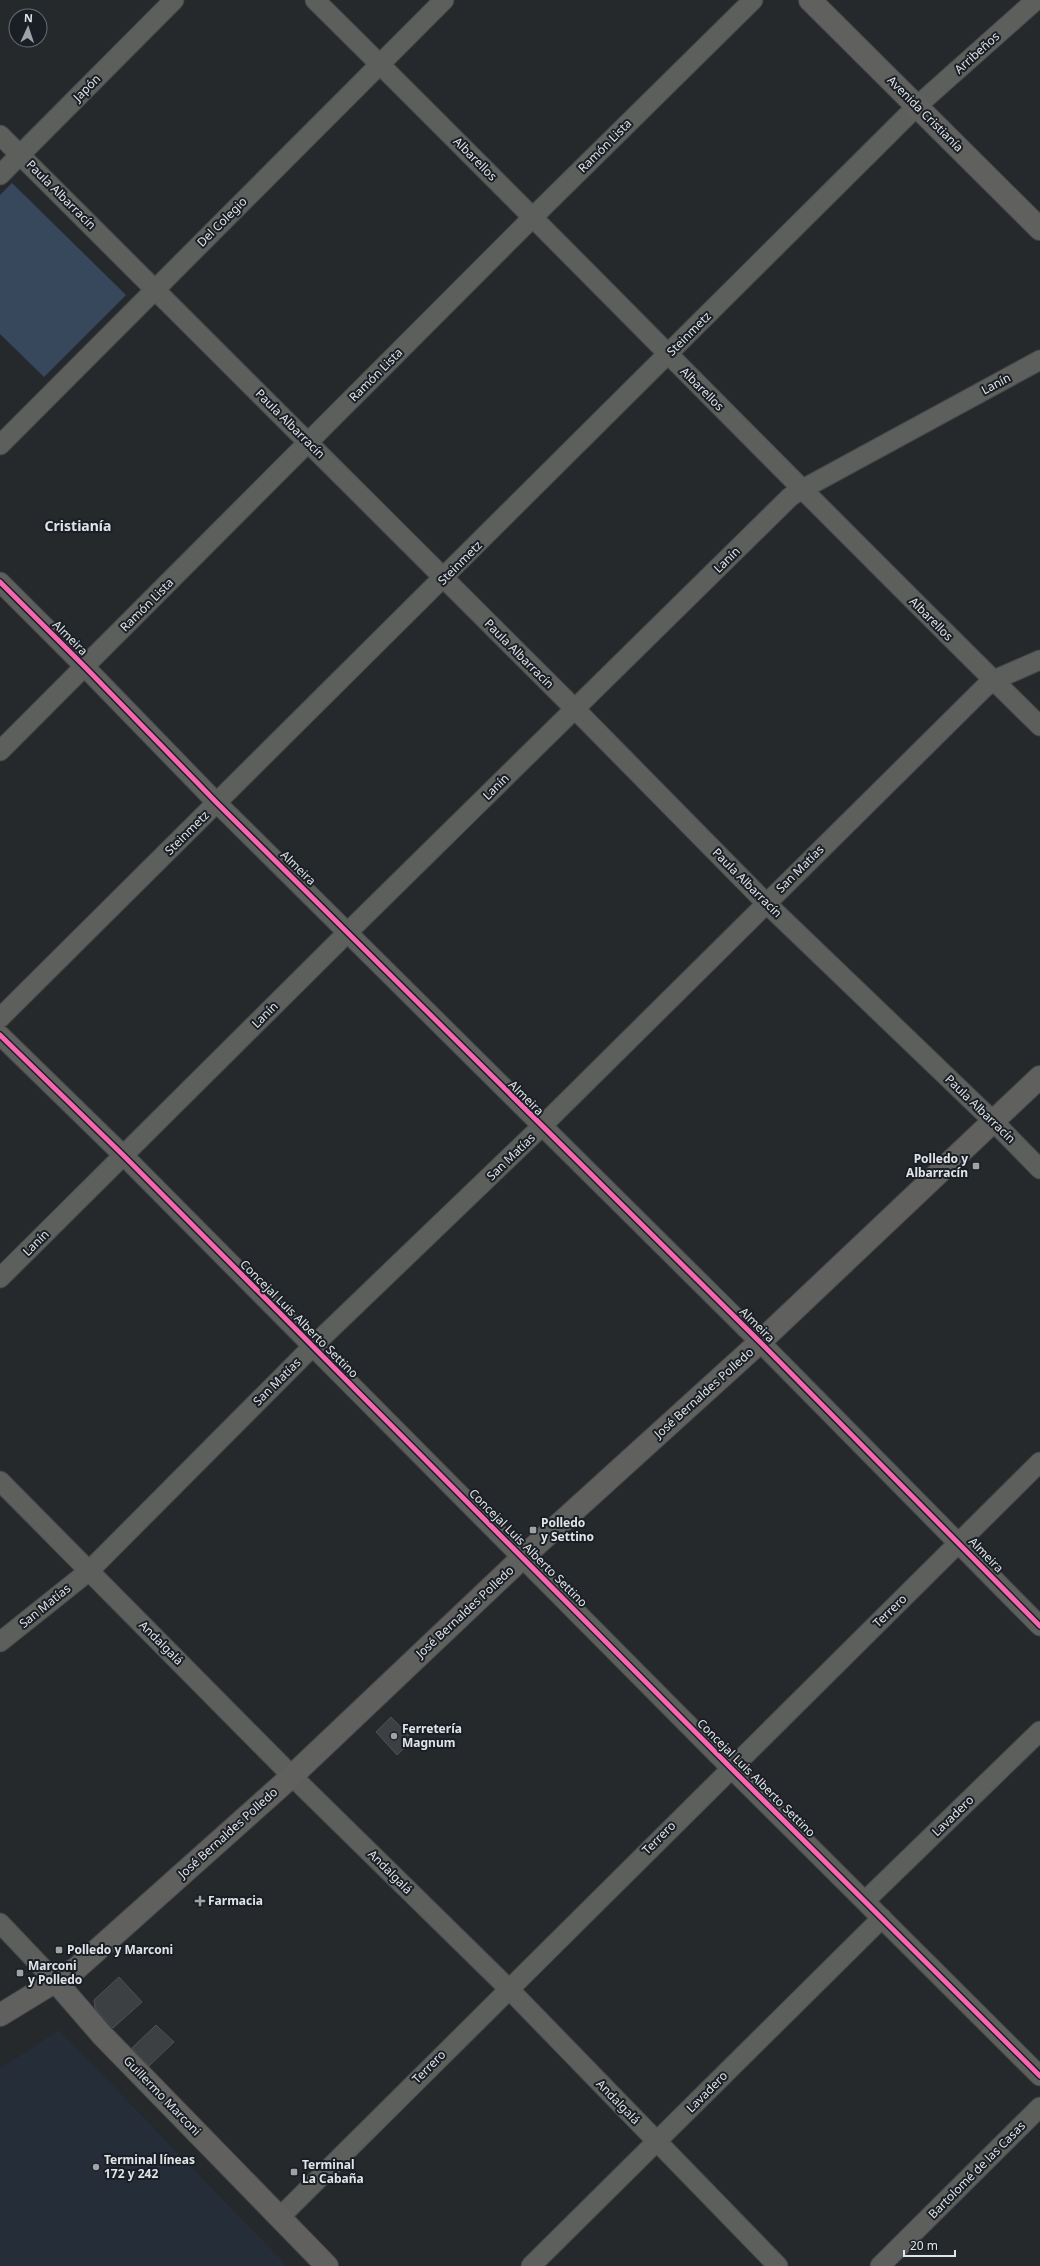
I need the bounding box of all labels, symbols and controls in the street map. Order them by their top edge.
north arrow [8,8,48,48]
text: N [24,10,33,25]
street label: Arribeños [950,28,1003,77]
street label: Japón [69,70,104,106]
street label: Avenida Cristianía [884,72,967,155]
street label: Ramón Lista [574,115,635,176]
street label: Albarellos [450,133,501,184]
street label: Paula Albarracín [23,156,100,233]
street label: Del Colegio [193,193,250,250]
street label: Steinmetz [663,308,715,360]
street label: Ramón Lista [345,344,406,405]
street label: Albarellos [677,363,728,414]
street label: Lanín [978,369,1013,398]
street label: Paula Albarracín [252,385,329,462]
district label: Cristianía [45,516,111,535]
street label: Steinmetz [434,537,486,589]
street label: Lanín [710,543,744,577]
street label: Ramón Lista [116,574,177,635]
street label: Albarellos [906,593,957,644]
street label: Paula Albarracín [481,615,558,692]
street label: Almeira [49,616,92,659]
street label: Lanín [479,770,513,804]
street label: Steinmetz [161,807,213,859]
street label: San Matías [772,841,828,896]
street label: Paula Albarracín [709,844,786,921]
street label: Almeira [277,846,320,889]
street label: Lanín [248,998,282,1032]
street label: Paula Albarracín [941,1071,1019,1147]
street label: Almeira [505,1076,548,1119]
street label: San Matías [483,1129,539,1184]
place label: Polledo y Albarracín [906,1150,968,1181]
marker: Polledo y Albarracín [971,1161,981,1171]
street label: Lanín [19,1226,53,1260]
street label: Concejal Luis Alberto Settino [236,1256,362,1382]
street label: Almeira [736,1303,779,1346]
street label: José Bernaldes Polledo [650,1343,757,1442]
street label: San Matías [249,1354,305,1409]
street label: Concejal Luis Alberto Settino [465,1485,591,1611]
place label: Polledo y Settino [541,1514,594,1545]
marker: Polledo y Settino [528,1525,538,1535]
street label: Almeira [965,1533,1008,1576]
street label: José Bernaldes Polledo [411,1562,517,1662]
street label: San Matías [15,1580,74,1632]
street label: Terrero [869,1590,910,1631]
street label: Andalgalá [135,1617,187,1669]
street label: Concejal Luis Alberto Settino [693,1715,819,1841]
place label: Ferretería Magnum [402,1720,462,1751]
marker: Ferretería Magnum [389,1731,399,1741]
street label: José Bernaldes Polledo [174,1783,281,1882]
street label: Lavadero [928,1791,977,1840]
street label: Terrero [638,1817,679,1858]
street label: Andalgalá [364,1846,416,1898]
place label: Farmacia [208,1892,263,1909]
marker: Farmacia [195,1896,205,1906]
place label: Polledo y Marconi [67,1941,173,1958]
marker: Polledo y Marconi [54,1945,64,1955]
place label: Marconi y Polledo [28,1957,82,1988]
marker: Marconi y Polledo [15,1968,25,1978]
street label: Terrero [408,2046,449,2087]
street label: Guillermo Marconi [120,2052,205,2139]
street label: Lavadero [682,2067,731,2116]
street label: Andalgalá [593,2076,644,2128]
street label: Bartolomé de las Casas [924,2117,1029,2222]
place label: Terminal líneas 172 y 242 [104,2151,195,2182]
place label: Terminal La Cabaña [302,2156,364,2187]
marker: Terminal líneas 172 y 242 [91,2162,101,2172]
marker: Terminal La Cabaña [289,2167,299,2177]
scale bar [904,2232,955,2258]
text: 20 m [910,2237,938,2254]

